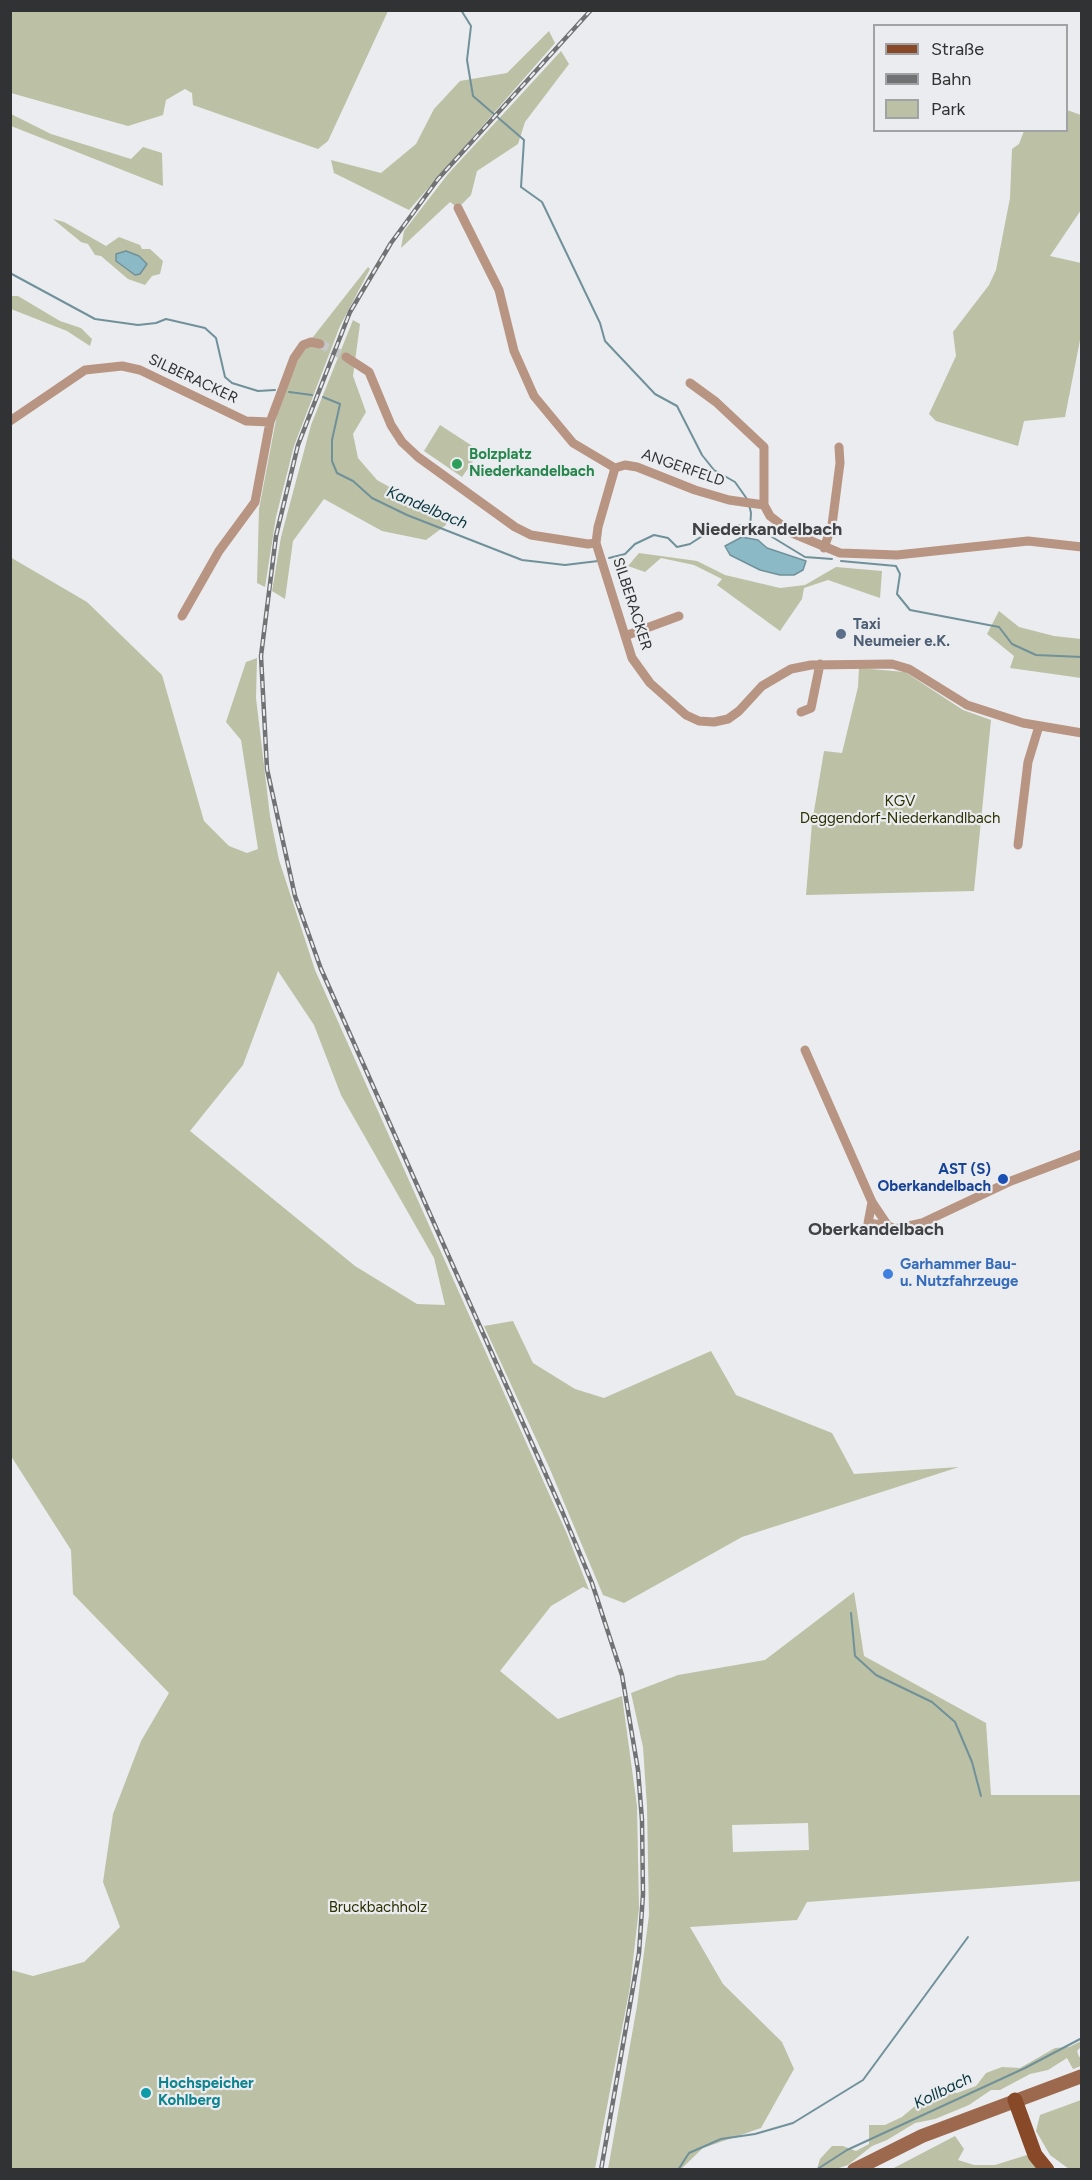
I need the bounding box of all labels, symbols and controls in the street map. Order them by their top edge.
legend [873,24,1068,132]
text: Straße [931,38,984,60]
text: Bahn [931,68,971,90]
text: Park [931,98,965,120]
street label: SILBERACKER [145,350,241,408]
street label: ANGERFELD [639,445,727,491]
place label: Bolzplatz Niederkandelbach [469,446,595,481]
marker: Bolzplatz Niederkandelbach [450,457,464,471]
water label: Kandelbach [384,482,470,534]
district label: Niederkandelbach [692,519,842,541]
street label: SILBERACKER [609,555,655,653]
place label: Taxi Neumeier e.K. [853,616,950,651]
marker: Taxi Neumeier e.K. [834,627,848,641]
park label: KGV Deggendorf-Niederkandlbach [800,793,1000,828]
place label: AST (S) Oberkandelbach [877,1161,991,1196]
marker: AST (S) Oberkandelbach [996,1172,1010,1186]
district label: Oberkandelbach [808,1219,944,1241]
place label: Garhammer Bau- u. Nutzfahrzeuge [900,1256,1018,1291]
marker: Garhammer Bau- u. Nutzfahrzeuge [881,1267,895,1281]
park label: Bruckbachholz [329,1899,427,1917]
water label: Kollbach [911,2069,975,2113]
place label: Hochspeicher Kohlberg [158,2075,254,2110]
marker: Hochspeicher Kohlberg [139,2086,153,2100]

